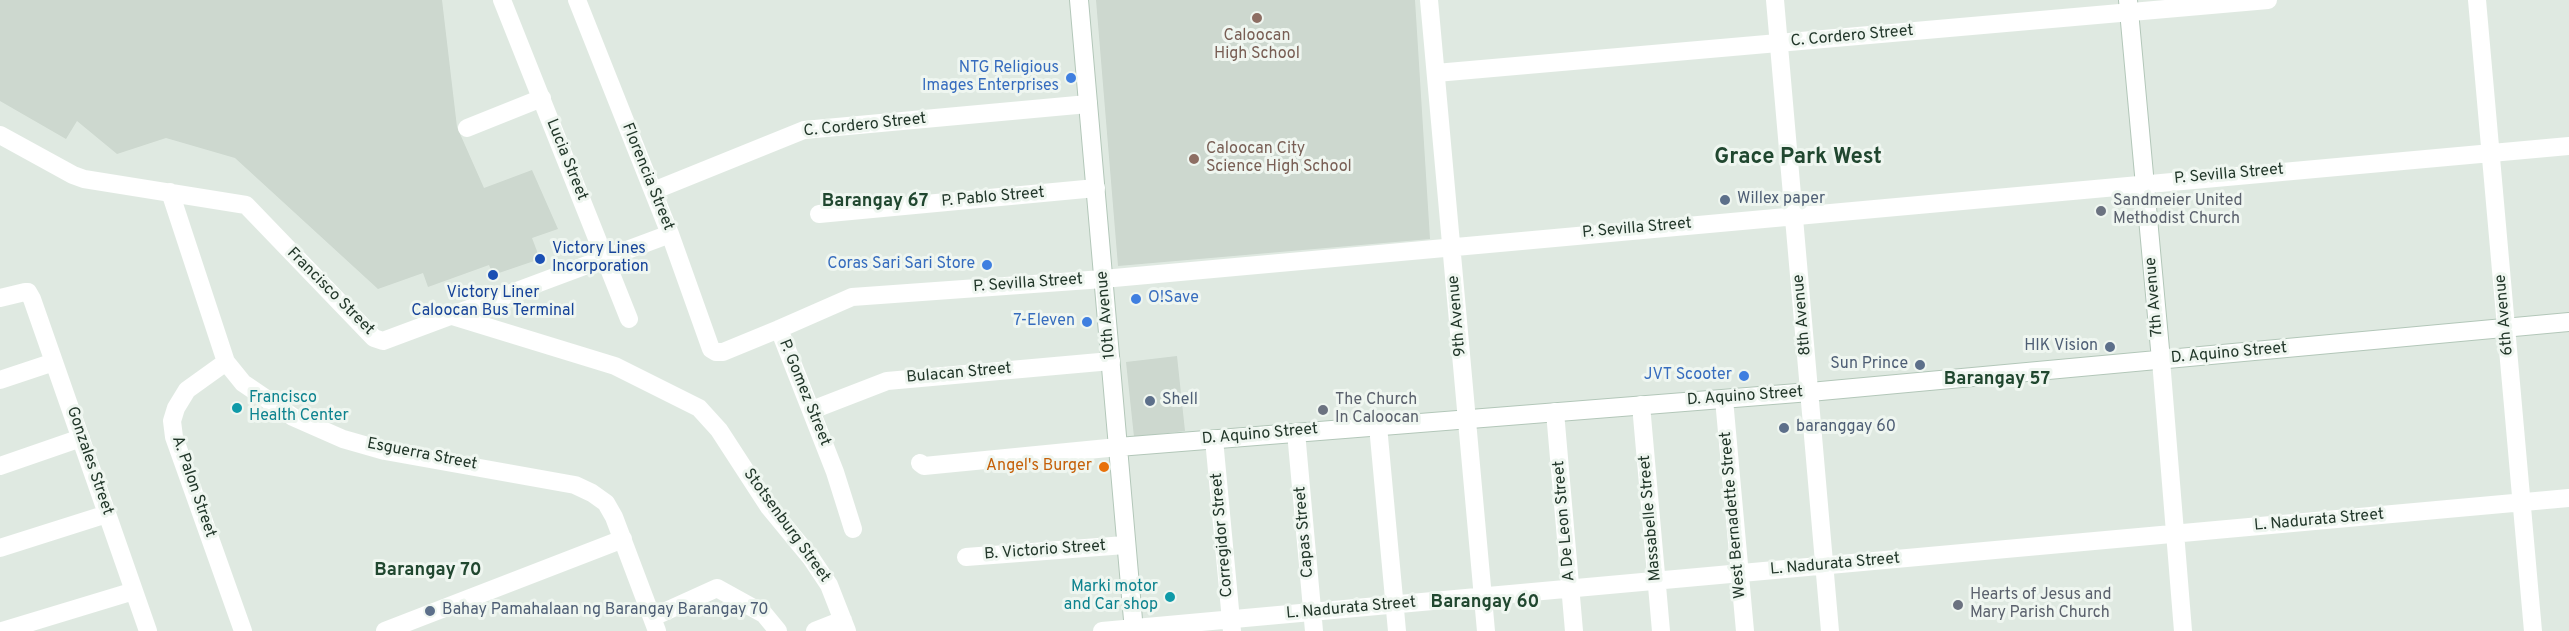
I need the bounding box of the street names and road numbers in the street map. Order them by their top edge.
street label: C. Cordero Street [1790,22,1914,52]
street label: C. Cordero Street [803,110,927,142]
street label: Lucia Street [541,116,591,204]
street label: Florencia Street [617,120,677,234]
street label: P. Sevilla Street [2173,161,2285,189]
street label: P. Pablo Street [941,184,1045,212]
street label: P. Sevilla Street [1581,215,1693,243]
street label: Francisco Street [282,244,378,340]
street label: 7th Avenue [2142,256,2168,338]
street label: 10th Avenue [1094,270,1120,360]
street label: P. Sevilla Street [973,271,1083,297]
street label: 8th Avenue [1790,274,1816,356]
street label: 6th Avenue [2492,274,2518,356]
street label: 9th Avenue [1445,275,1471,357]
street label: P. Gomez Street [774,337,834,449]
street label: D. Aquino Street [2170,339,2288,369]
street label: Bulacan Street [906,360,1012,388]
street label: D. Aquino Street [1686,383,1804,411]
street label: Gonzales Street [61,404,117,518]
street label: D. Aquino Street [1201,420,1319,450]
street label: West Bernadette Street [1717,431,1751,599]
street label: A. Palon Street [167,434,219,540]
street label: Esguerra Street [365,435,479,475]
street label: Massabelle Street [1636,454,1666,582]
street label: A De Leon Street [1550,460,1580,582]
street label: Stotsenburg Street [738,465,834,587]
street label: Corregidor Street [1208,472,1238,598]
street label: Capas Street [1291,485,1319,579]
street label: L. Nadurata Street [2253,506,2385,536]
street label: B. Victorio Street [984,537,1106,565]
street label: L. Nadurata Street [1769,550,1901,580]
street label: L. Nadurata Street [1285,594,1417,624]

